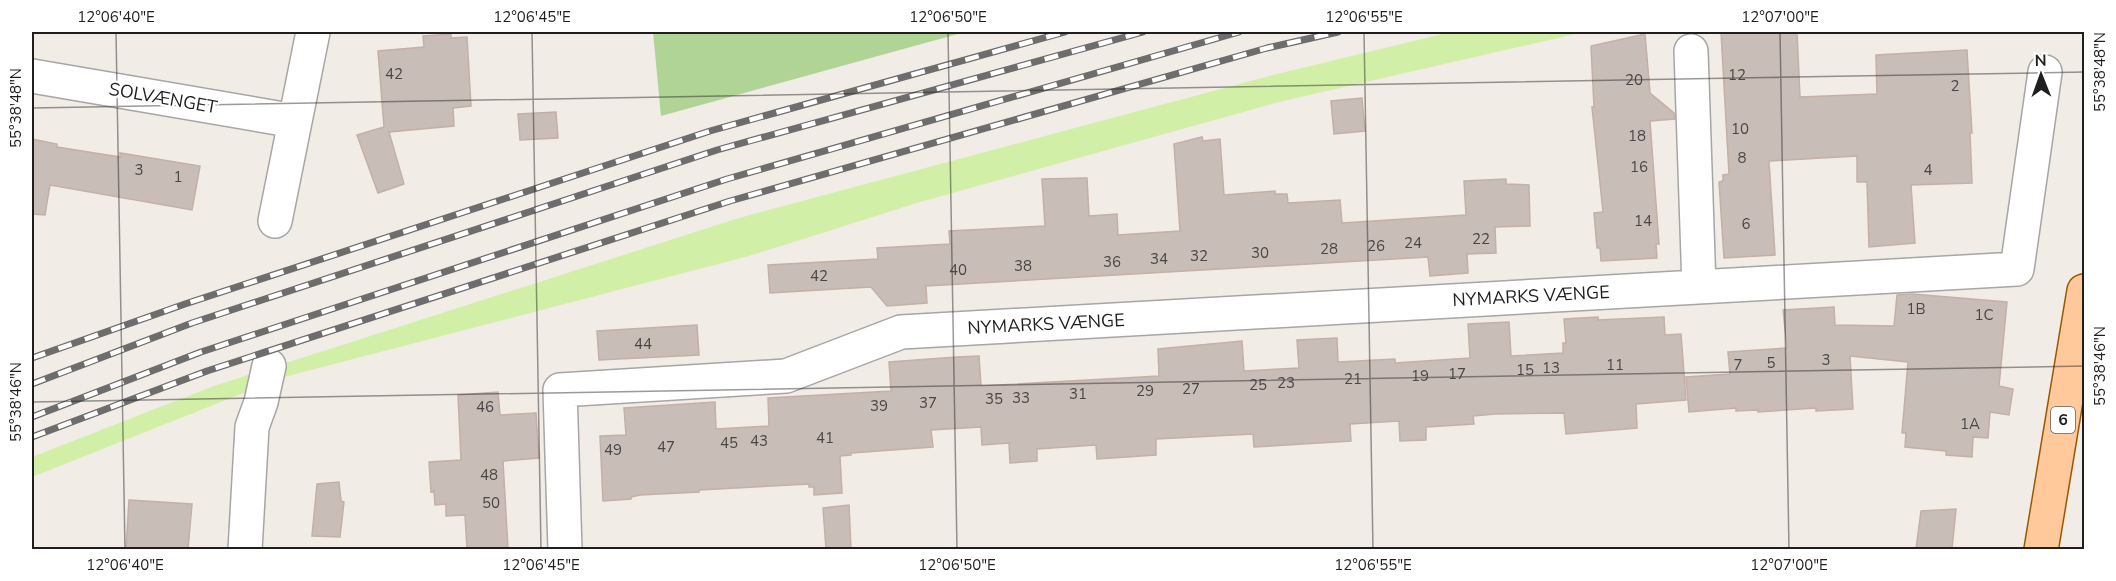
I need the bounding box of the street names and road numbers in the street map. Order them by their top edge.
street label: SOLVÆNGET [107,77,219,119]
street label: NYMARKS VÆNGE [1452,280,1610,312]
street label: NYMARKS VÆNGE [967,308,1125,340]
road number: 6 [2051,407,2075,433]

